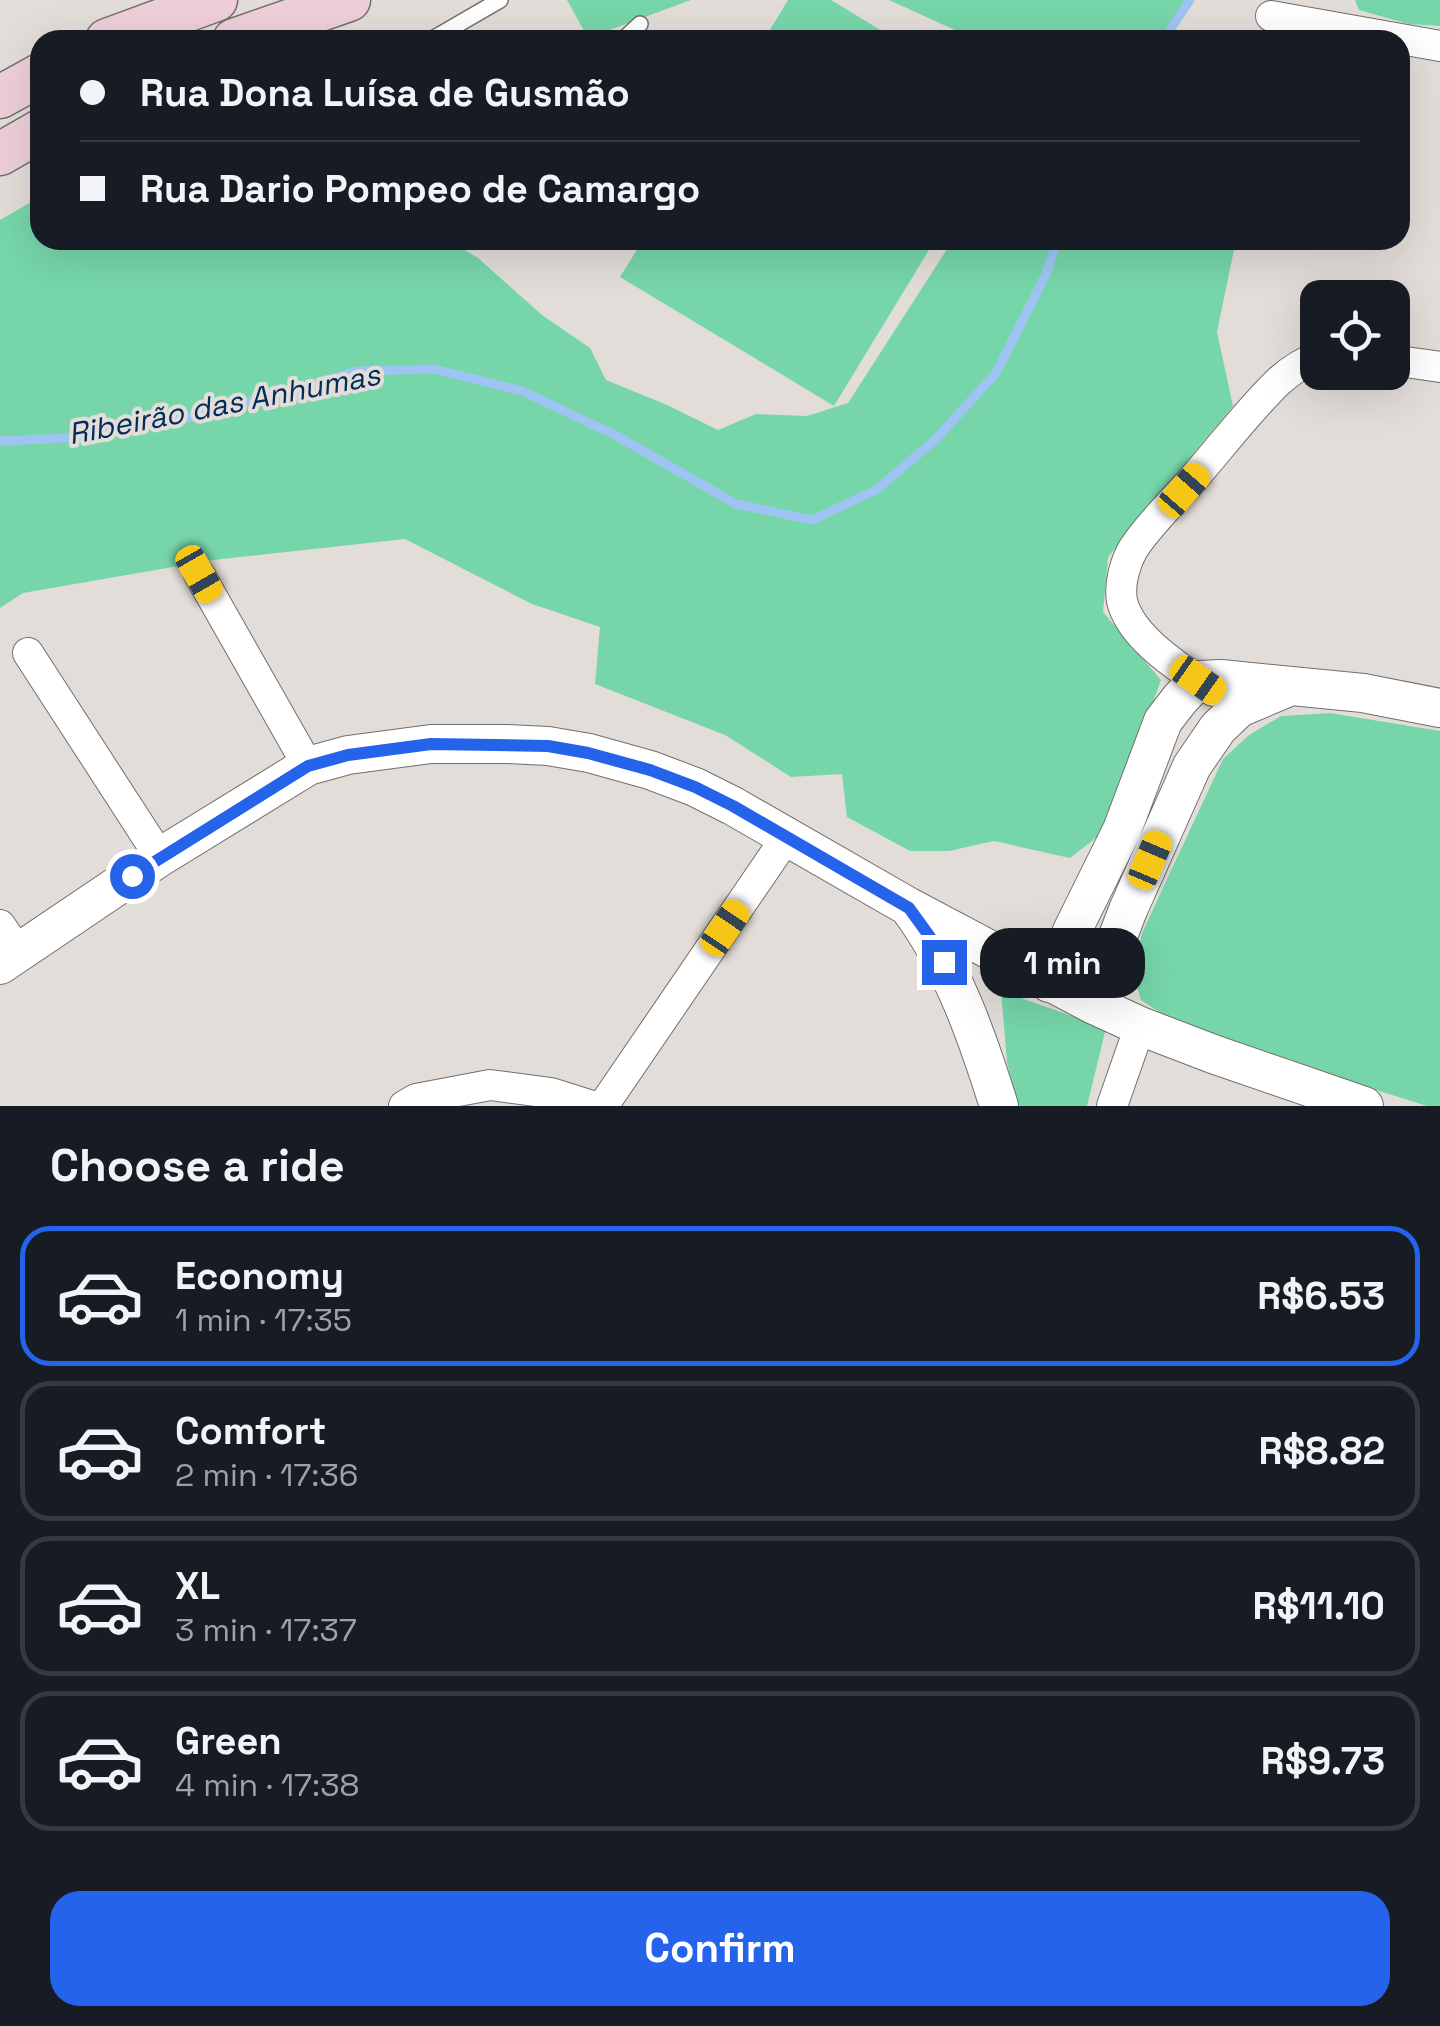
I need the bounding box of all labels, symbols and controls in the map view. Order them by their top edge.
text: Rua Dona Luísa de Gusmão [140,69,630,117]
text: Rua Dario Pompeo de Camargo [140,165,700,213]
map controls [1300,280,1410,390]
button: locate [1300,280,1410,390]
water label: Ribeirão das Anhumas [65,354,384,453]
car [1153,458,1215,522]
car [171,541,227,607]
car [1165,651,1231,709]
car [1124,827,1176,893]
route start [110,854,155,899]
car [696,895,754,961]
callout: 1 min [979,927,1144,997]
route end [922,940,967,985]
text: 1 min [1023,943,1102,983]
text: Choose a ride [50,1137,345,1194]
icon: car [55,1251,145,1341]
text: Economy [175,1252,344,1300]
text: R$6.53 [1257,1272,1385,1320]
text: 1 min · 17:35 [175,1300,352,1340]
icon: car [55,1406,145,1496]
text: Comfort [175,1407,326,1455]
text: R$8.82 [1258,1427,1385,1475]
text: 2 min · 17:36 [175,1455,358,1495]
icon: car [55,1561,145,1651]
text: XL [175,1562,220,1610]
text: R$11.10 [1252,1582,1385,1630]
text: 3 min · 17:37 [175,1610,357,1650]
icon: car [55,1716,145,1806]
text: Green [175,1717,282,1765]
text: R$9.73 [1261,1737,1385,1785]
text: 4 min · 17:38 [175,1765,359,1805]
button: Confirm [50,1891,1390,2006]

